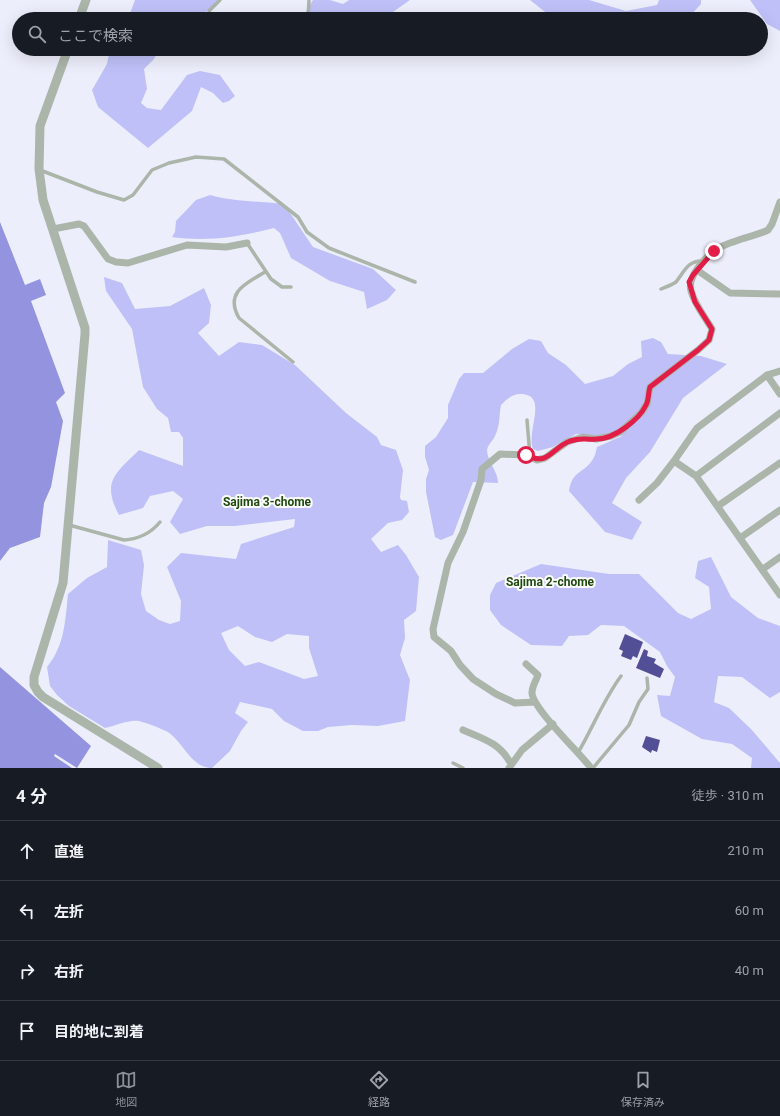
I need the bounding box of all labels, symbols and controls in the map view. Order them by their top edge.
search box [12,12,768,56]
icon: search [26,23,48,45]
text: ここで検索 [58,27,133,45]
route end [705,242,723,260]
route start [517,446,535,464]
district label: Sajima 3-chome [223,495,312,509]
district label: Sajima 2-chome [506,575,595,589]
text: 4 分 [16,786,47,806]
text: 徒歩 · 310 m [692,788,764,803]
icon: ahead [16,840,38,862]
text: 直進 [54,843,84,861]
text: 210 m [727,843,764,858]
icon: left [16,900,38,922]
text: 左折 [54,903,84,921]
text: 60 m [735,903,764,918]
icon: right [16,960,38,982]
text: 右折 [54,963,84,981]
text: 40 m [735,963,764,978]
icon: arrive [16,1020,38,1042]
text: 目的地に到着 [54,1023,144,1041]
tab: 地図 [115,1069,137,1109]
tab: 経路 [368,1069,390,1109]
tab: 保存済み [621,1069,665,1109]

